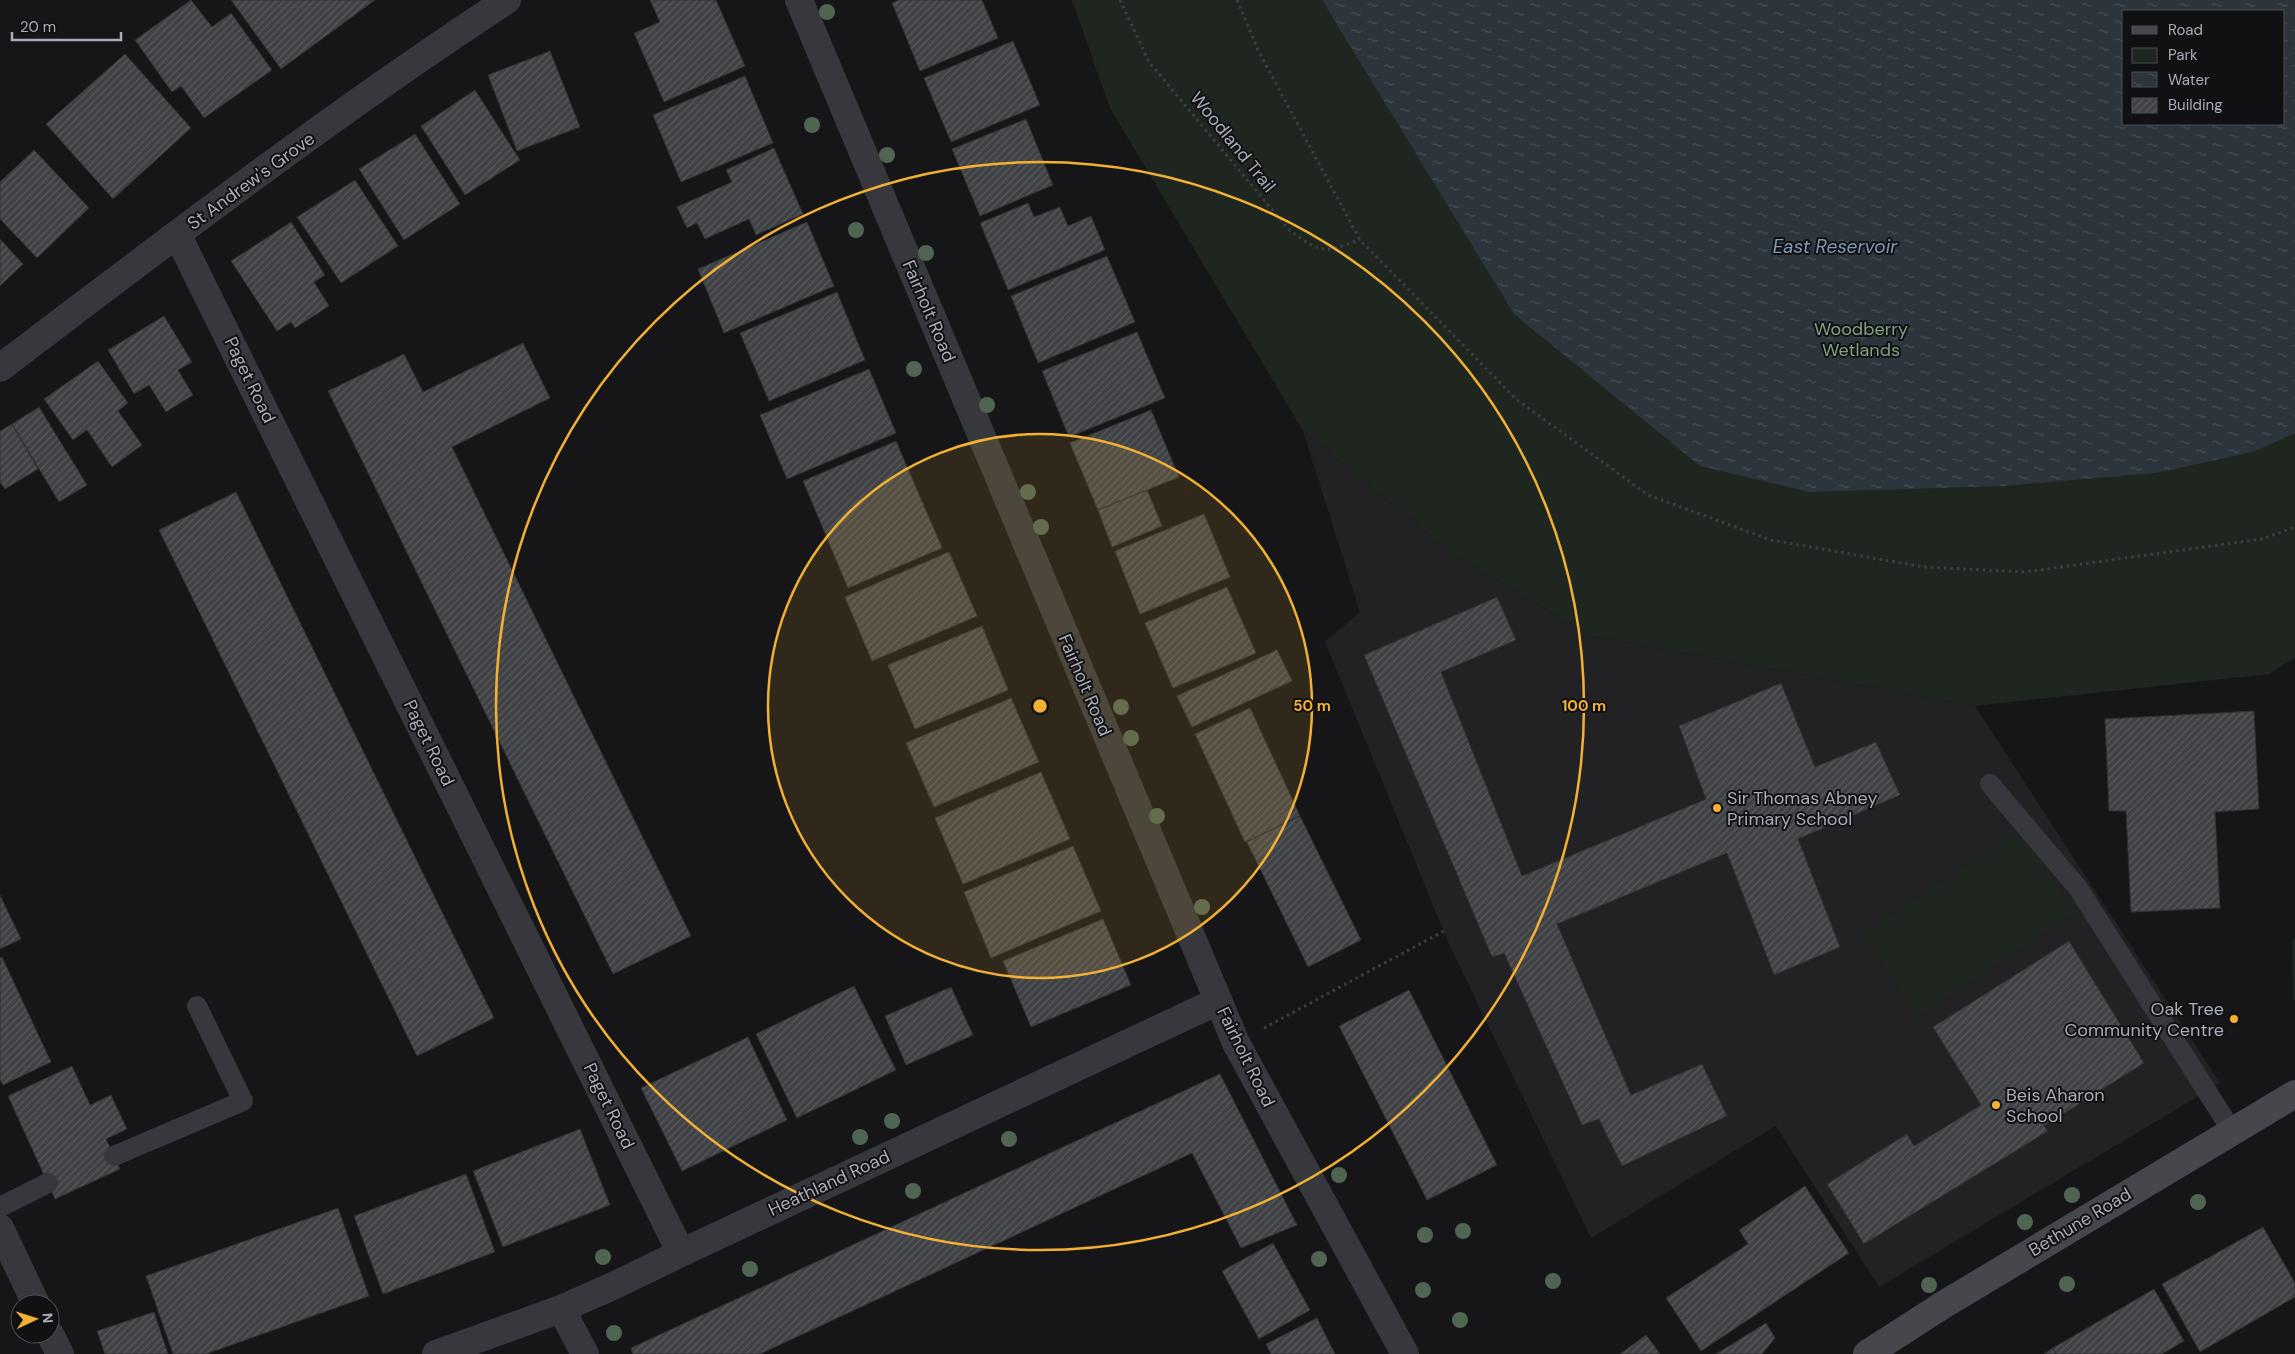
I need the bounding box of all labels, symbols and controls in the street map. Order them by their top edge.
scale bar [12,10,121,42]
legend [2122,10,2285,125]
text: 20 m [20,17,56,37]
text: Road [2168,20,2203,40]
text: Park [2168,45,2198,65]
text: Water [2168,70,2210,90]
street label: Woodland Trail [1185,87,1281,197]
text: Building [2168,95,2223,115]
street label: St Andrew's Grove [182,127,320,235]
water label: East Reservoir [1773,234,1898,259]
street label: Fairholt Road [897,256,961,366]
park label: Woodberry Wetlands [1814,317,1908,362]
street label: Paget Road [219,333,281,427]
street label: Fairholt Road [1053,630,1117,740]
street label: Paget Road [398,696,460,790]
text: 50 m [1293,696,1331,716]
text: 100 m [1562,696,1606,716]
centre of rings [1031,697,1049,715]
place label: Sir Thomas Abney Primary School [1727,786,1877,831]
marker: Sir Thomas Abney Primary School [1711,802,1723,814]
place label: Oak Tree Community Centre [2064,997,2224,1042]
street label: Fairholt Road [1211,1003,1281,1111]
marker: Oak Tree Community Centre [2228,1013,2240,1025]
street label: Paget Road [578,1059,640,1153]
place label: Beis Aharon School [2006,1083,2105,1128]
marker: Beis Aharon School [1990,1099,2002,1111]
street label: Heathland Road [764,1144,894,1222]
street label: Bethune Road [2024,1182,2136,1262]
north arrow [10,1294,60,1344]
text: N [39,1312,57,1324]

